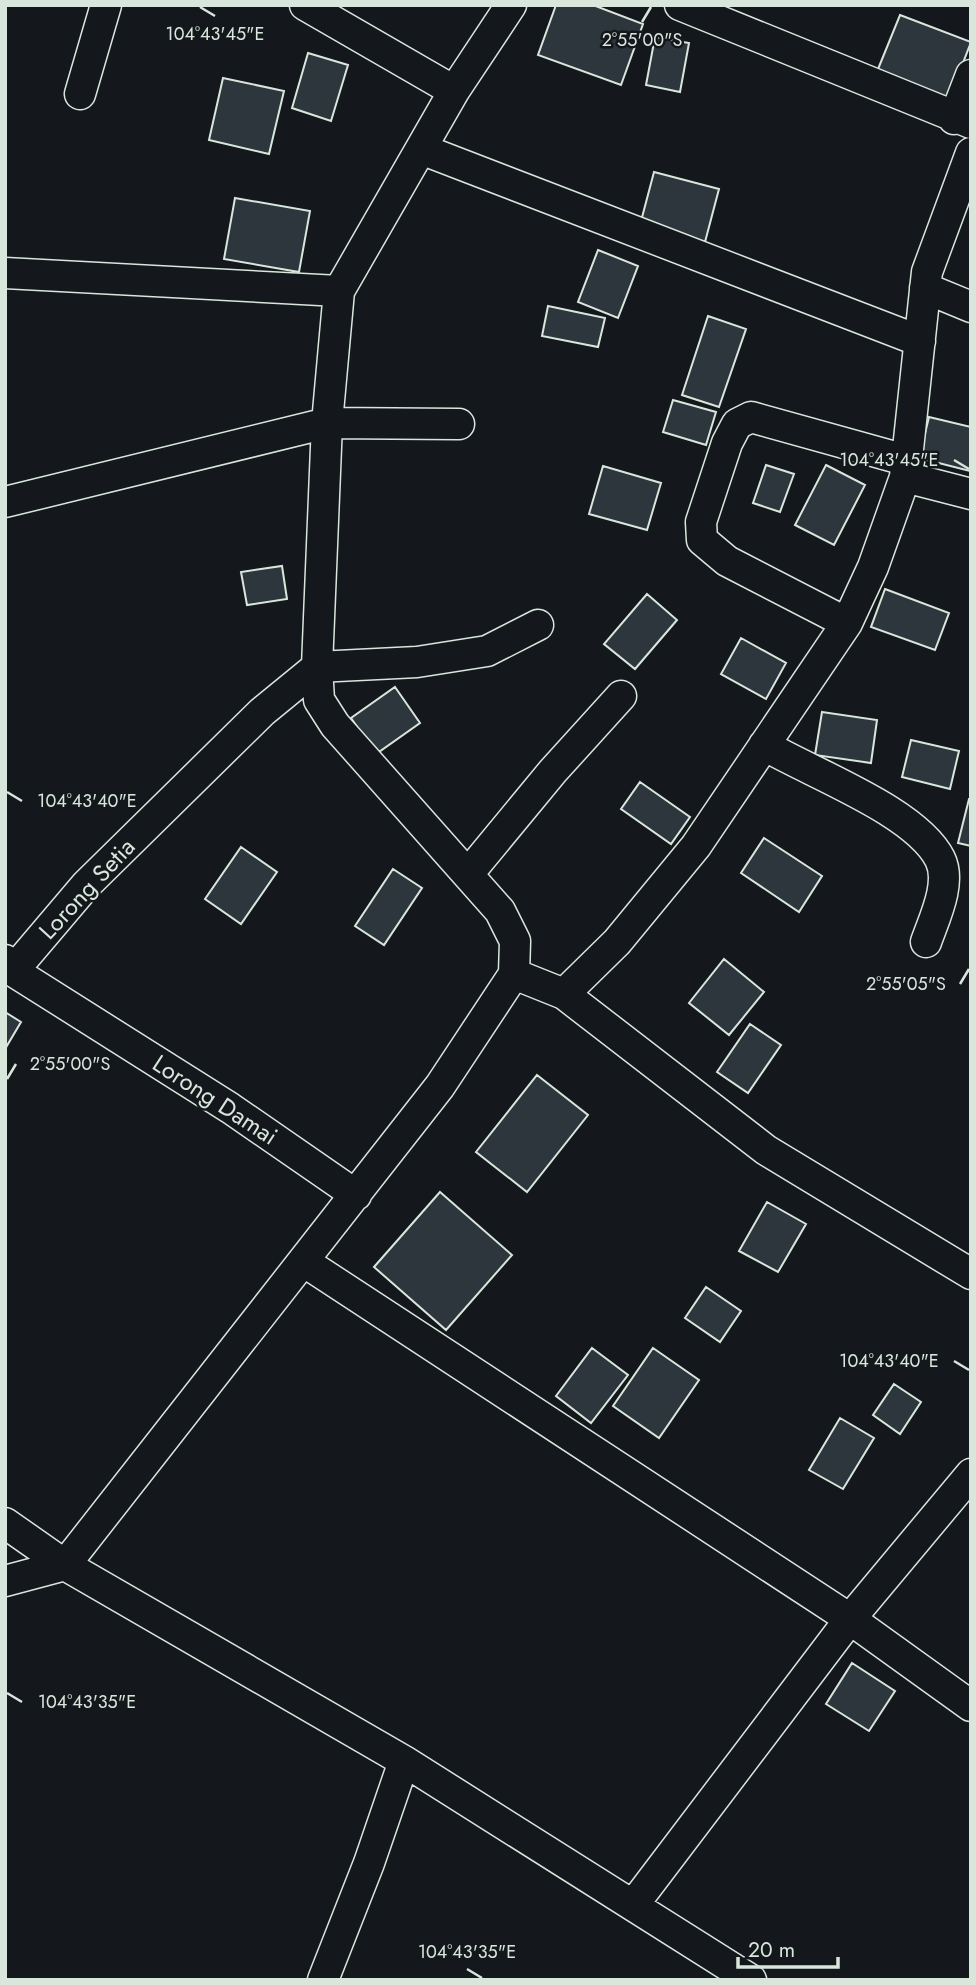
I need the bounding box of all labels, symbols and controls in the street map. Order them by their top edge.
text: 104°43'45"E [166,21,264,47]
text: 2°55'00"S [602,27,682,53]
text: 104°43'45"E [840,447,938,473]
text: 104°43'40"E [37,788,137,814]
street label: Lorong Setia [30,830,143,947]
text: 2°55'05"S [866,971,946,997]
street label: Lorong Damai [146,1046,285,1153]
text: 2°55'00"S [30,1051,110,1077]
text: 104°43'40"E [839,1348,939,1374]
text: 104°43'35"E [38,1689,136,1715]
scale bar [738,1926,838,1970]
text: 20 m [748,1935,795,1965]
text: 104°43'35"E [418,1939,516,1965]

